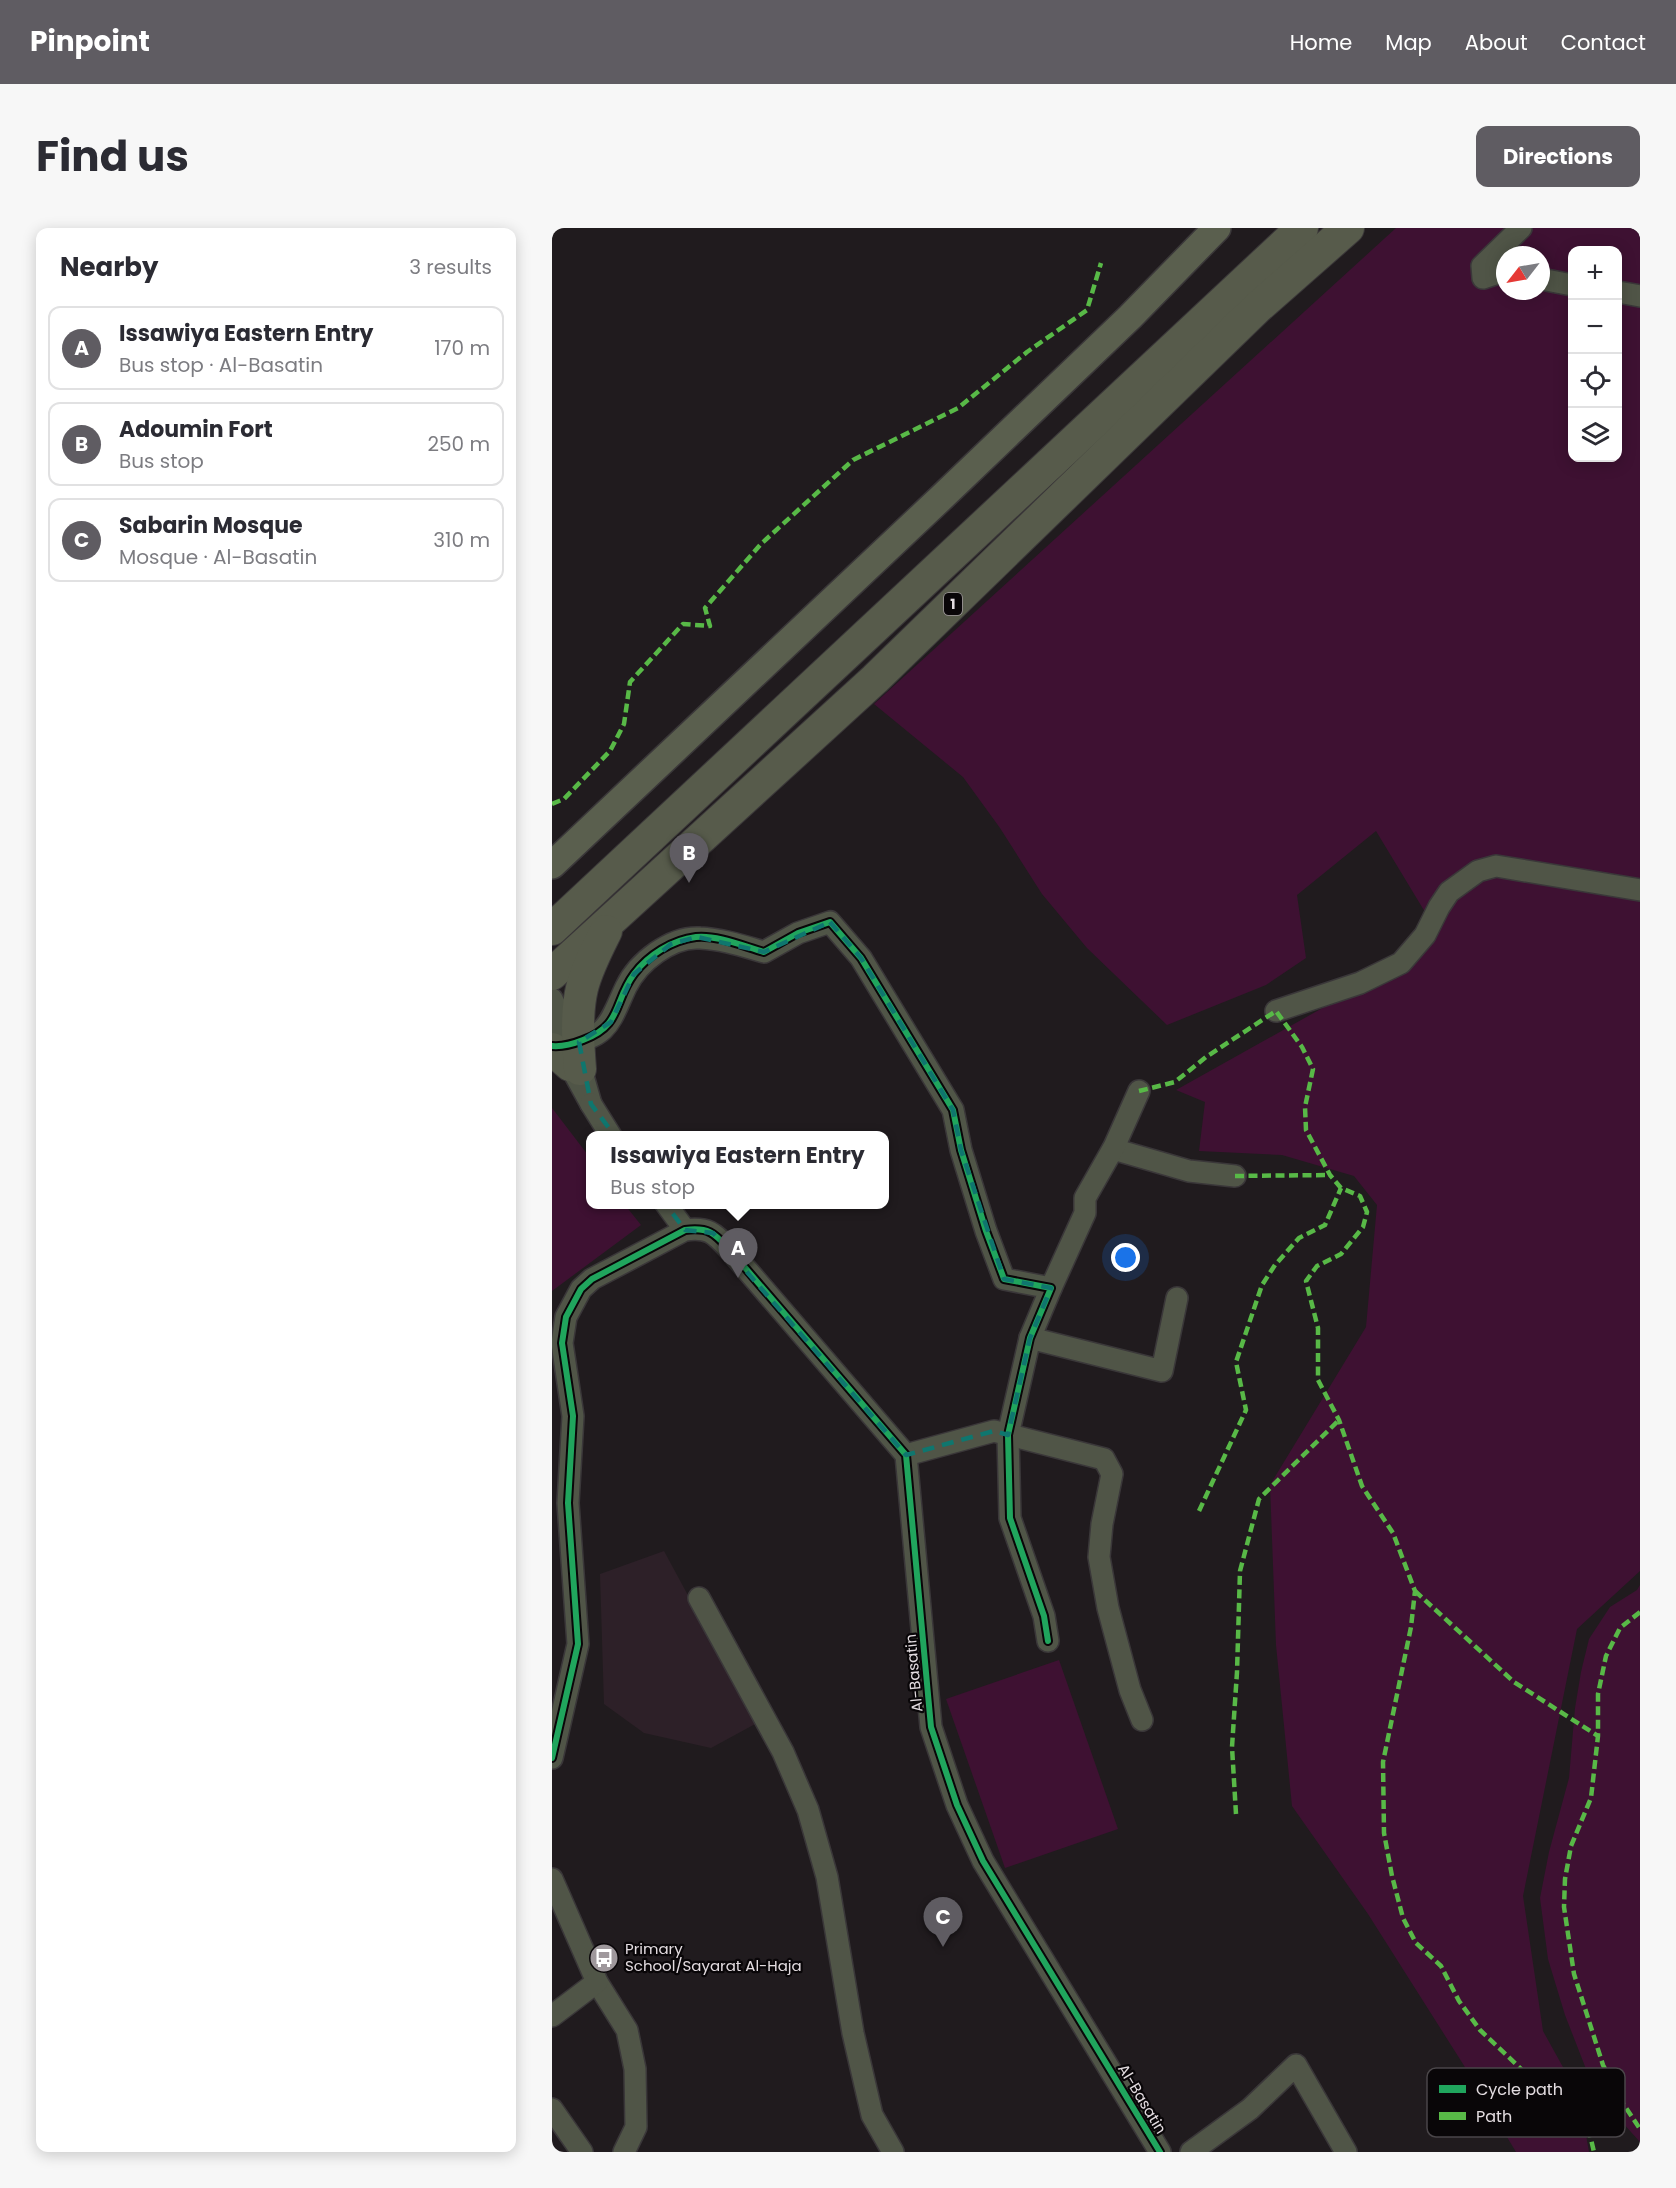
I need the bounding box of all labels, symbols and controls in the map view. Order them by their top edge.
text: Pinpoint [30,22,150,61]
text: Home [1290,28,1352,57]
text: Map [1385,28,1432,57]
text: About [1465,28,1528,57]
text: Contact [1561,28,1646,57]
button: Directions [1476,126,1640,187]
text: Find us [36,127,189,186]
north arrow [1496,246,1550,300]
map controls [1568,246,1622,462]
button: + [1568,246,1622,300]
text: Nearby [60,249,158,285]
text: 3 results [409,253,492,281]
button: − [1568,300,1622,354]
text: Issawiya Eastern Entry [119,318,374,349]
text: A [74,334,89,362]
text: 170 m [434,334,490,362]
text: Bus stop · Al-Basatin [119,351,323,379]
button: locate [1568,354,1622,408]
button: layers [1568,408,1622,462]
text: Adoumin Fort [119,414,273,445]
text: B [75,430,88,458]
text: 250 m [427,430,490,458]
text: Bus stop [119,447,204,475]
text: Sabarin Mosque [119,510,303,541]
text: C [74,526,89,554]
text: 310 m [433,526,490,554]
text: Mosque · Al-Basatin [119,543,317,571]
road number: 1 [944,593,962,615]
pin: B [670,834,708,883]
popup [586,1131,889,1209]
text: Issawiya Eastern Entry [610,1140,865,1171]
text: Bus stop [610,1173,695,1201]
pin: A [718,1228,758,1278]
your location [1111,1243,1140,1272]
street label: Al-Basatin [900,1633,927,1713]
pin: C [924,1898,962,1947]
place label: Primary School/Sayarat Al-Haja [625,1938,802,1976]
bus stop icon: Primary School/Sayarat Al-Haja [588,1942,620,1974]
street label: Al-Basatin [1113,2060,1172,2138]
legend [1427,2068,1625,2137]
text: Cycle path [1476,2078,1563,2101]
text: Path [1476,2105,1512,2128]

